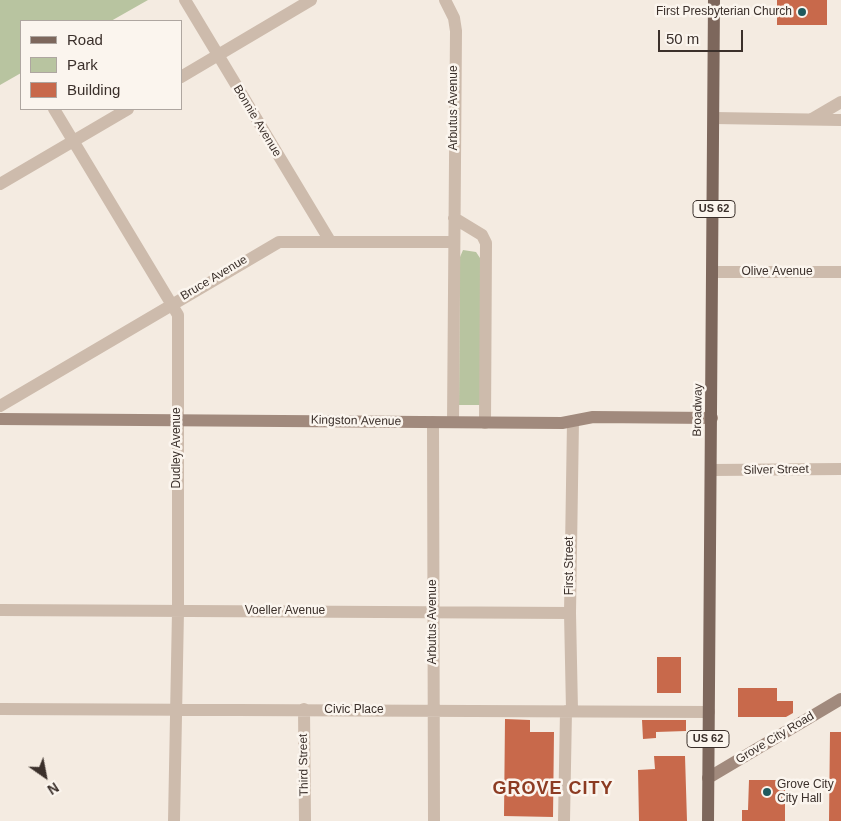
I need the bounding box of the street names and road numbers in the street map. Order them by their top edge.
street label: Arbutus Avenue [447,65,461,151]
street label: Bonnie Avenue [230,82,284,160]
road number: US 62 [693,200,735,218]
street label: Bruce Avenue [178,252,250,304]
street label: Olive Avenue [741,265,813,279]
street label: Broadway [690,383,706,437]
street label: Dudley Avenue [170,407,184,489]
street label: Kingston Avenue [311,413,401,429]
street label: Silver Street [743,462,809,478]
street label: First Street [563,537,577,595]
street label: Arbutus Avenue [426,579,440,665]
street label: Voeller Avenue [245,604,325,618]
street label: Civic Place [324,703,384,717]
street label: Grove City Road [733,709,817,767]
road number: US 62 [687,731,729,748]
street label: Third Street [296,734,312,796]

